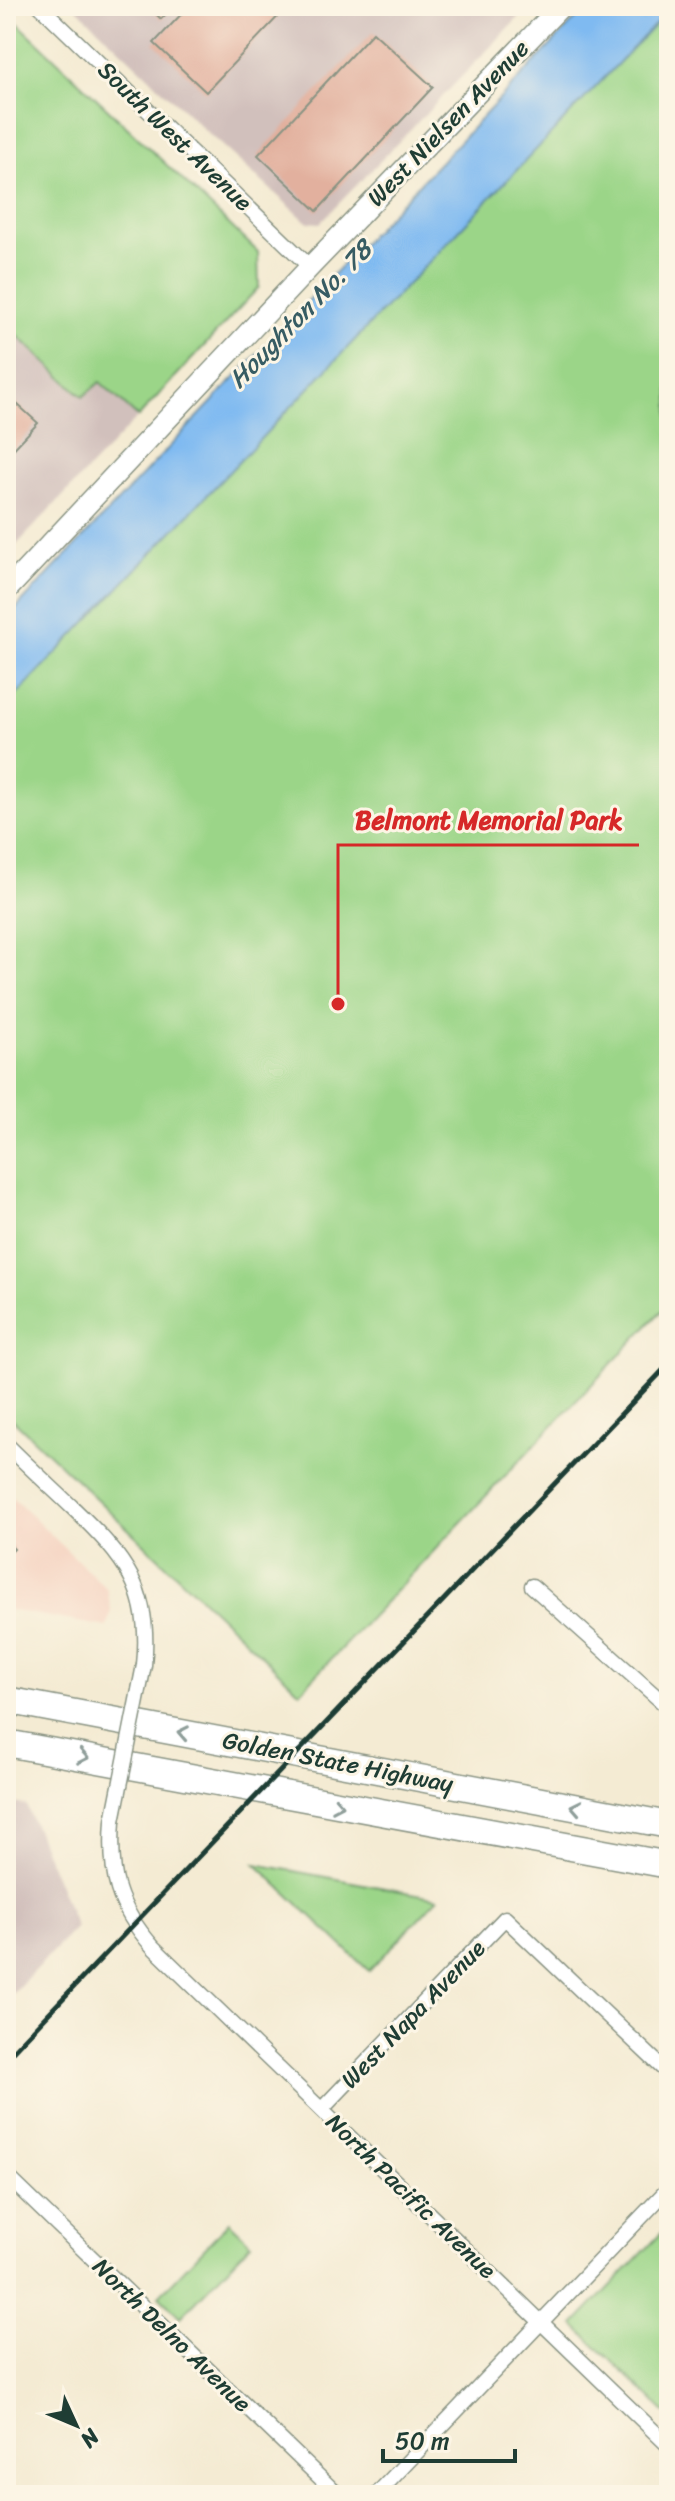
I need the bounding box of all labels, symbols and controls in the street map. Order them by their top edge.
street label: West Nielsen Avenue [356,29,540,217]
street label: South West Avenue [87,50,263,222]
water label: Houghton No. 78 [216,226,387,399]
callout: Belmont Memorial Park [338,795,639,845]
text: Belmont Memorial Park [355,797,623,843]
street label: Golden State Highway [219,1719,458,1805]
one-way arrow [177,1725,190,1742]
one-way arrow [76,1748,89,1765]
one-way arrow [332,1795,345,1812]
one-way arrow [569,1800,583,1817]
street label: West Napa Avenue [330,1929,496,2099]
street label: North Pacific Avenue [315,2103,507,2290]
street label: North Delno Avenue [82,2247,262,2423]
north arrow [36,2385,116,2465]
scale bar [383,2413,515,2463]
text: N [70,2419,110,2458]
text: 50 m [395,2420,450,2462]

